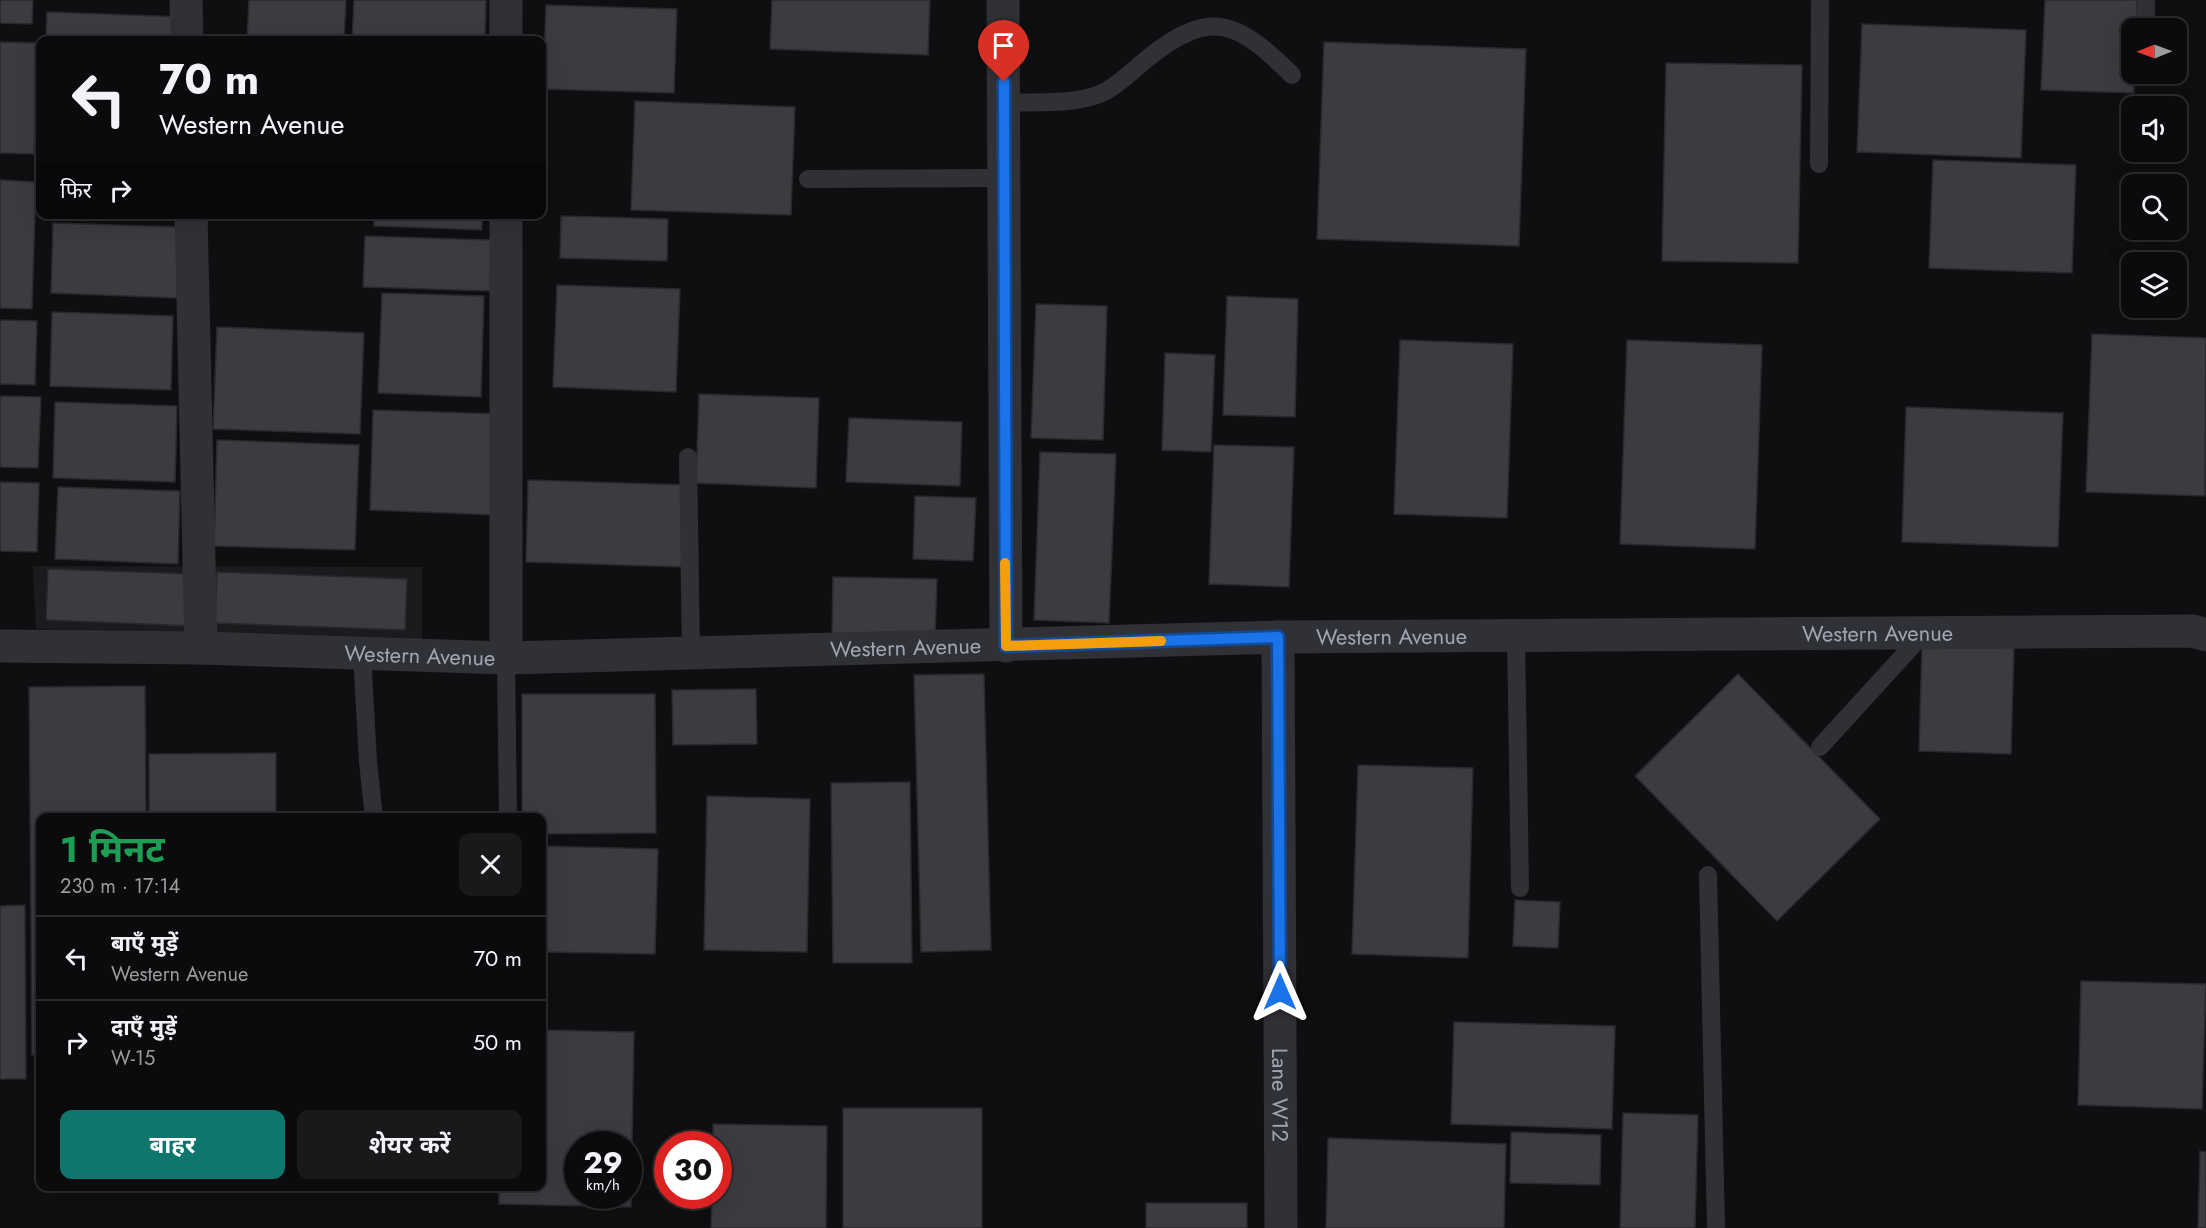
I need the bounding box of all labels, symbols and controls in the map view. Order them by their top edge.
north arrow [2121,18,2187,84]
map controls [2121,18,2187,318]
pin [978,20,1029,82]
icon: arrive [987,29,1020,62]
text: 70 m [159,49,259,110]
icon: left [60,60,138,138]
button: sound [2121,96,2187,162]
text: Western Avenue [159,105,344,144]
text: फिर [60,174,92,206]
icon: right [104,174,137,207]
button: search [2121,174,2187,240]
button: layers [2121,252,2187,318]
street label: Western Avenue [1802,617,1953,650]
street label: Western Avenue [1316,620,1467,653]
street label: Western Avenue [830,629,982,665]
street label: Western Avenue [344,637,496,674]
text: 1 मिनट [60,823,165,875]
button: close [459,833,522,896]
text: 230 m · 17:14 [60,872,180,901]
text: बाएँ मुड़ें [111,927,178,959]
icon: left [60,942,93,975]
text: 70 m [473,942,522,974]
text: Western Avenue [111,960,248,989]
position arrow [1248,960,1312,1024]
text: दाएँ मुड़ें [111,1011,177,1043]
icon: right [60,1026,93,1059]
text: 50 m [473,1026,522,1058]
text: W-15 [111,1044,155,1073]
street label: Lane W12 [1264,1048,1297,1142]
button: बाहर [60,1110,285,1179]
button: शेयर करें [297,1110,522,1179]
speed limit sign: 30 [654,1131,732,1209]
text: 29 [583,1141,623,1184]
text: km/h [586,1174,620,1196]

